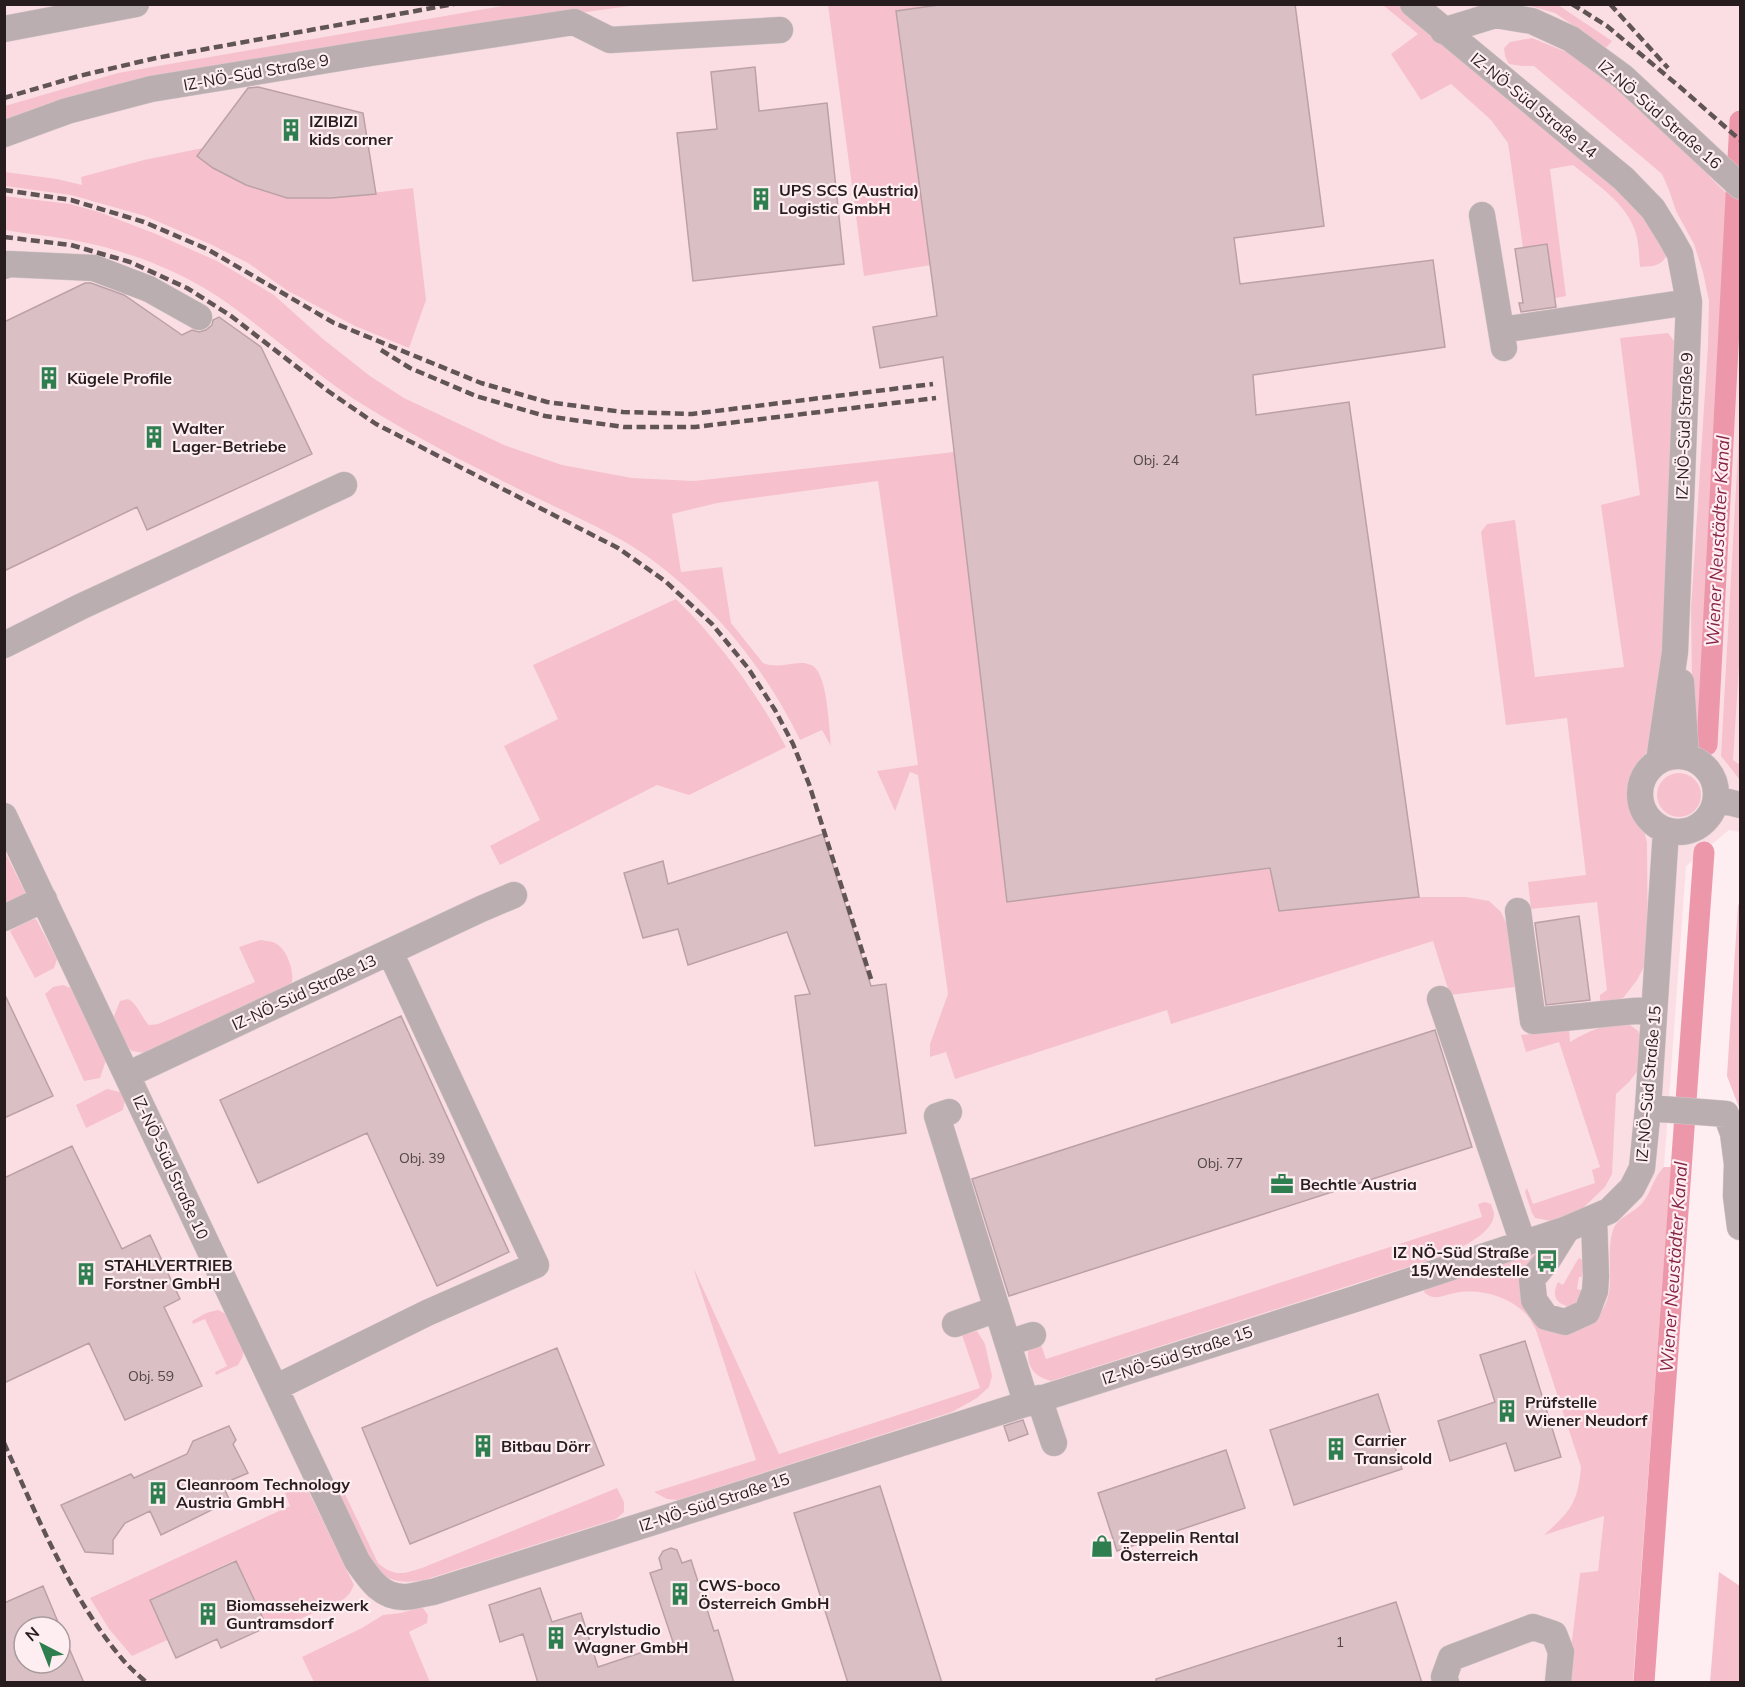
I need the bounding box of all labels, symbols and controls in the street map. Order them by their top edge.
street label: IZ-NÖ-Süd Straße 14 [1467,48,1602,162]
street label: IZ-NÖ-Süd Straße 9 [182,49,330,95]
street label: IZ-NÖ-Süd Straße 16 [1594,55,1726,173]
place label: IZIBIZI kids corner [309,111,393,149]
building icon: IZIBIZI kids corner [278,117,304,143]
place label: UPS SCS (Austria) Logistic GmbH [779,180,919,218]
building icon: UPS SCS (Austria) Logistic GmbH [748,186,774,212]
street label: IZ-NÖ-Süd Straße 9 [1671,352,1697,500]
building icon: Kügele Profile [36,365,62,391]
place label: Kügele Profile [67,368,172,388]
place label: Walter Lager-Betriebe [172,418,287,456]
building icon: Walter Lager-Betriebe [141,424,167,450]
water label: Wiener Neustädter Kanal [1700,434,1735,647]
house number: Obj. 24 [1133,451,1180,469]
street label: IZ-NÖ-Süd Straße 13 [229,950,379,1034]
street label: IZ-NÖ-Süd Straße 15 [1631,1005,1665,1163]
street label: IZ-NÖ-Süd Straße 10 [129,1092,213,1242]
house number: Obj. 39 [399,1149,445,1167]
house number: Obj. 77 [1197,1154,1243,1172]
water label: Wiener Neustädter Kanal [1655,1160,1692,1373]
office icon: Bechtle Austria [1269,1171,1295,1197]
place label: Bechtle Austria [1300,1174,1417,1194]
place label: IZ NÖ-Süd Straße 15/Wendestelle [1393,1242,1529,1280]
bus stop icon: IZ NÖ-Süd Straße 15/Wendestelle [1534,1248,1560,1274]
place label: STAHLVERTRIEB Forstner GmbH [104,1255,233,1293]
building icon: STAHLVERTRIEB Forstner GmbH [73,1261,99,1287]
street label: IZ-NÖ-Süd Straße 15 [1099,1321,1255,1389]
house number: Obj. 59 [128,1367,174,1385]
place label: Prüfstelle Wiener Neudorf [1525,1392,1648,1430]
building icon: Prüfstelle Wiener Neudorf [1494,1398,1520,1424]
place label: Carrier Transicold [1354,1430,1432,1468]
building icon: Bitbau Dörr [470,1433,496,1459]
place label: Bitbau Dörr [501,1436,591,1456]
building icon: Carrier Transicold [1323,1436,1349,1462]
street label: IZ-NÖ-Süd Straße 15 [636,1468,792,1536]
place label: Cleanroom Technology Austria GmbH [176,1474,350,1512]
building icon: Cleanroom Technology Austria GmbH [145,1480,171,1506]
place label: Zeppelin Rental Österreich [1120,1527,1239,1565]
shop icon: Zeppelin Rental Österreich [1089,1533,1115,1559]
place label: CWS-boco Österreich GmbH [698,1575,829,1613]
building icon: CWS-boco Österreich GmbH [667,1581,693,1607]
place label: Biomasseheizwerk Guntramsdorf [226,1595,370,1633]
building icon: Biomasseheizwerk Guntramsdorf [195,1601,221,1627]
north arrow [12,1615,72,1675]
place label: Acrylstudio Wagner GmbH [574,1619,688,1657]
text: N [21,1622,43,1645]
building icon: Acrylstudio Wagner GmbH [543,1625,569,1651]
house number: 1 [1336,1633,1344,1651]

